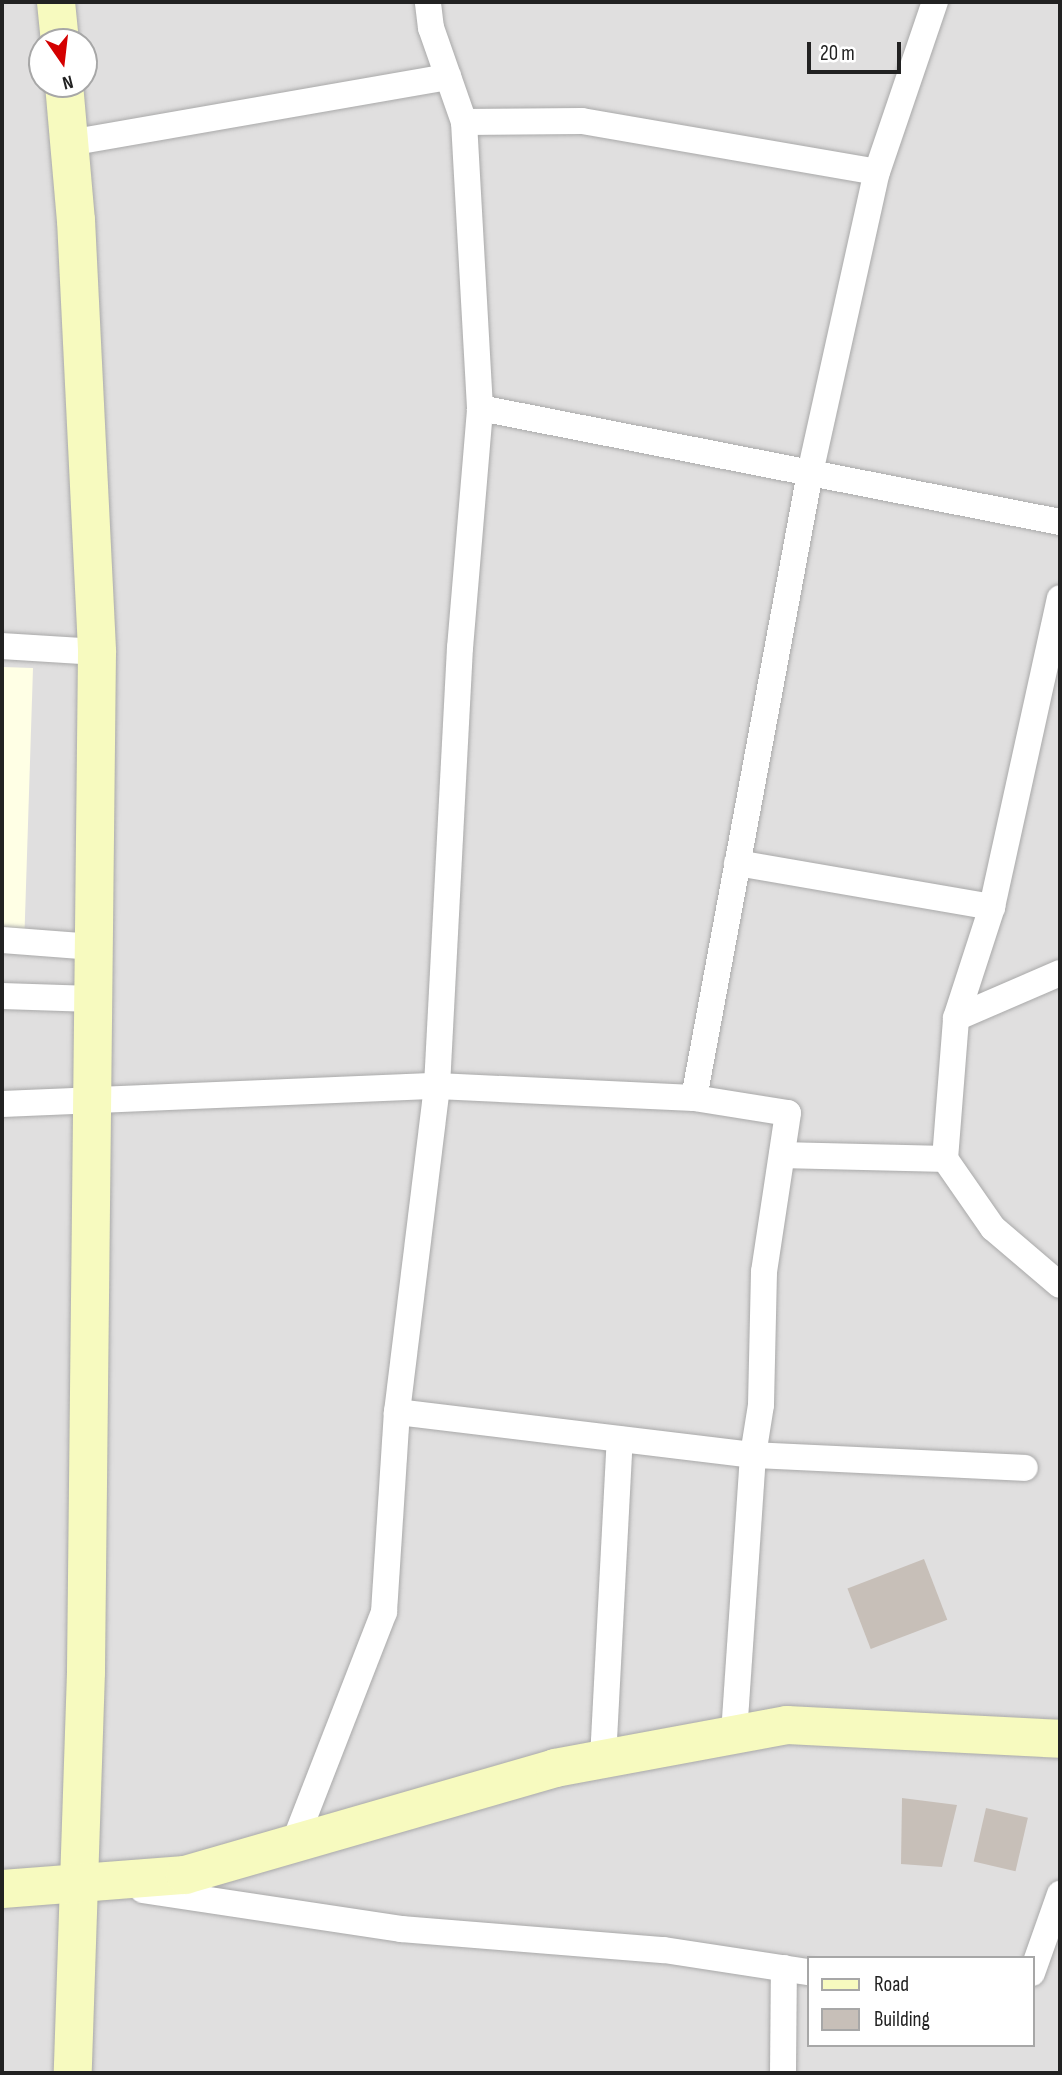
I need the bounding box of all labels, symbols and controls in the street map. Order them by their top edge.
north arrow [28,28,98,98]
scale bar [810,28,904,72]
text: 20 m [820,41,855,66]
text: N [60,70,75,94]
legend [806,1956,1034,2047]
text: Road [874,1972,909,1997]
text: Building [874,2007,930,2032]

